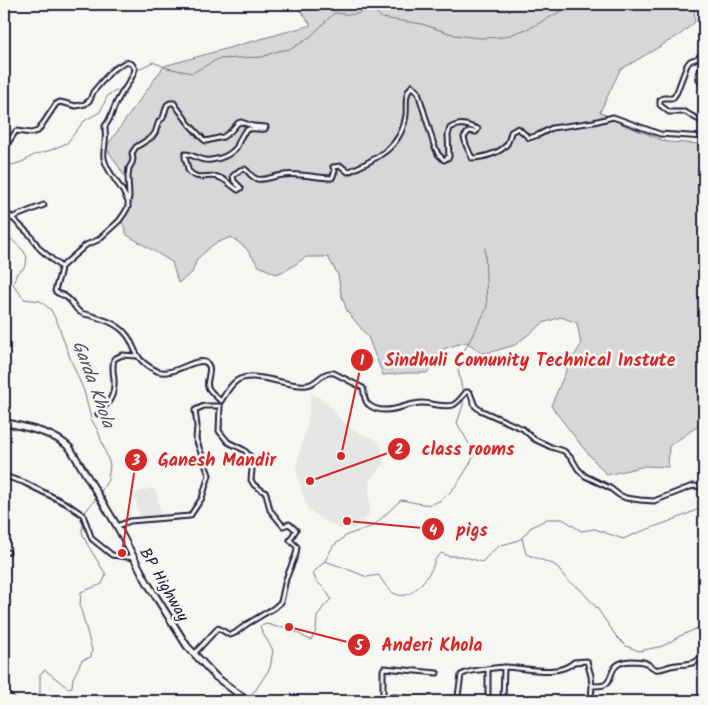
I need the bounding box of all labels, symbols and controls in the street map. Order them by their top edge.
water label: Garda Khola [63,337,122,434]
callout: Sindhuli Comunity Technical Instute [349,343,685,376]
text: Sindhuli Comunity Technical Instute [384,347,676,376]
text: 1 [360,349,365,373]
callout: class rooms [387,432,524,465]
text: class rooms [422,436,515,465]
text: 2 [395,438,404,462]
callout: Ganesh Mandir [124,444,286,477]
text: Ganesh Mandir [158,447,277,476]
text: 3 [131,449,140,473]
callout: pigs [421,513,497,546]
text: pigs [455,517,488,546]
text: 4 [429,519,437,543]
street label: BP Highway [132,543,195,627]
callout: Anderi Khola [347,629,493,662]
text: Anderi Khola [381,632,483,661]
text: 5 [354,634,364,658]

